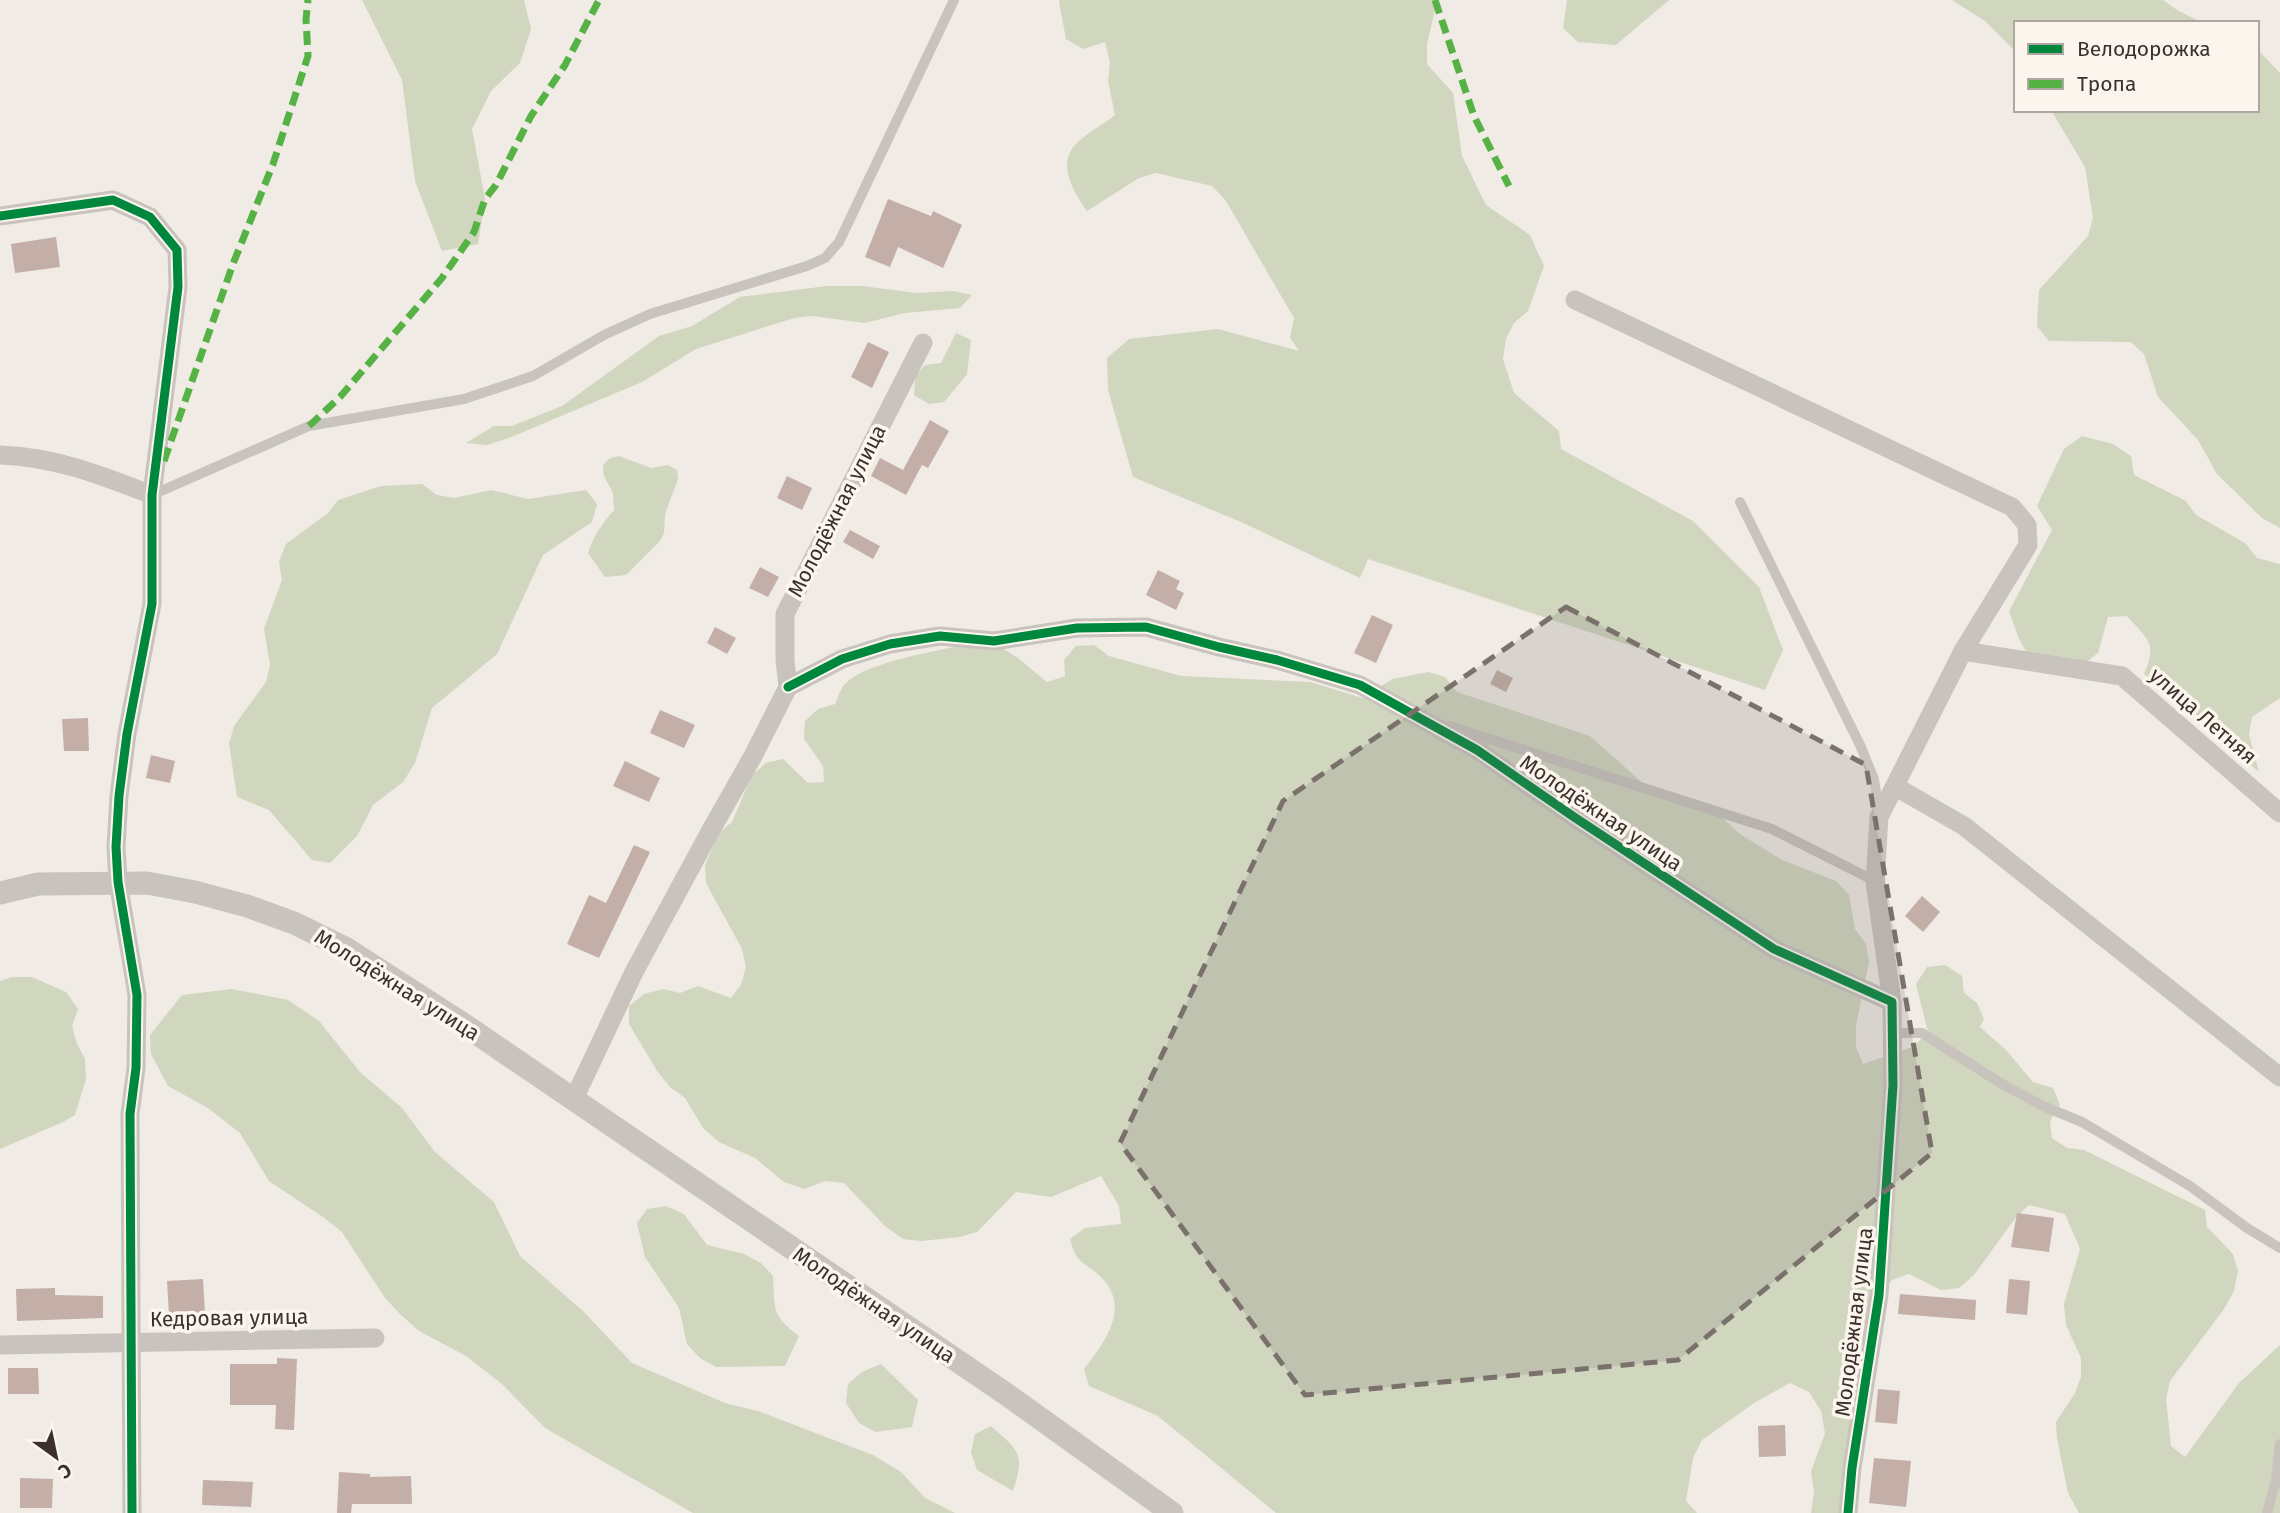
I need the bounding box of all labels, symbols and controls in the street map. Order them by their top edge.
legend [2014,21,2259,112]
text: Велодорожка [2077,36,2211,62]
text: Тропа [2077,71,2136,97]
street label: Молодёжная улица [782,420,892,602]
street label: улица Летняя [2144,662,2262,770]
street label: Молодёжная улица [1515,749,1687,877]
street label: Молодёжная улица [310,924,484,1046]
street label: Молодёжная улица [1830,1226,1878,1418]
street label: Молодёжная улица [788,1241,960,1369]
street label: Кедровая улица [150,1304,308,1332]
north arrow [21,1422,91,1492]
text: С [54,1458,76,1483]

